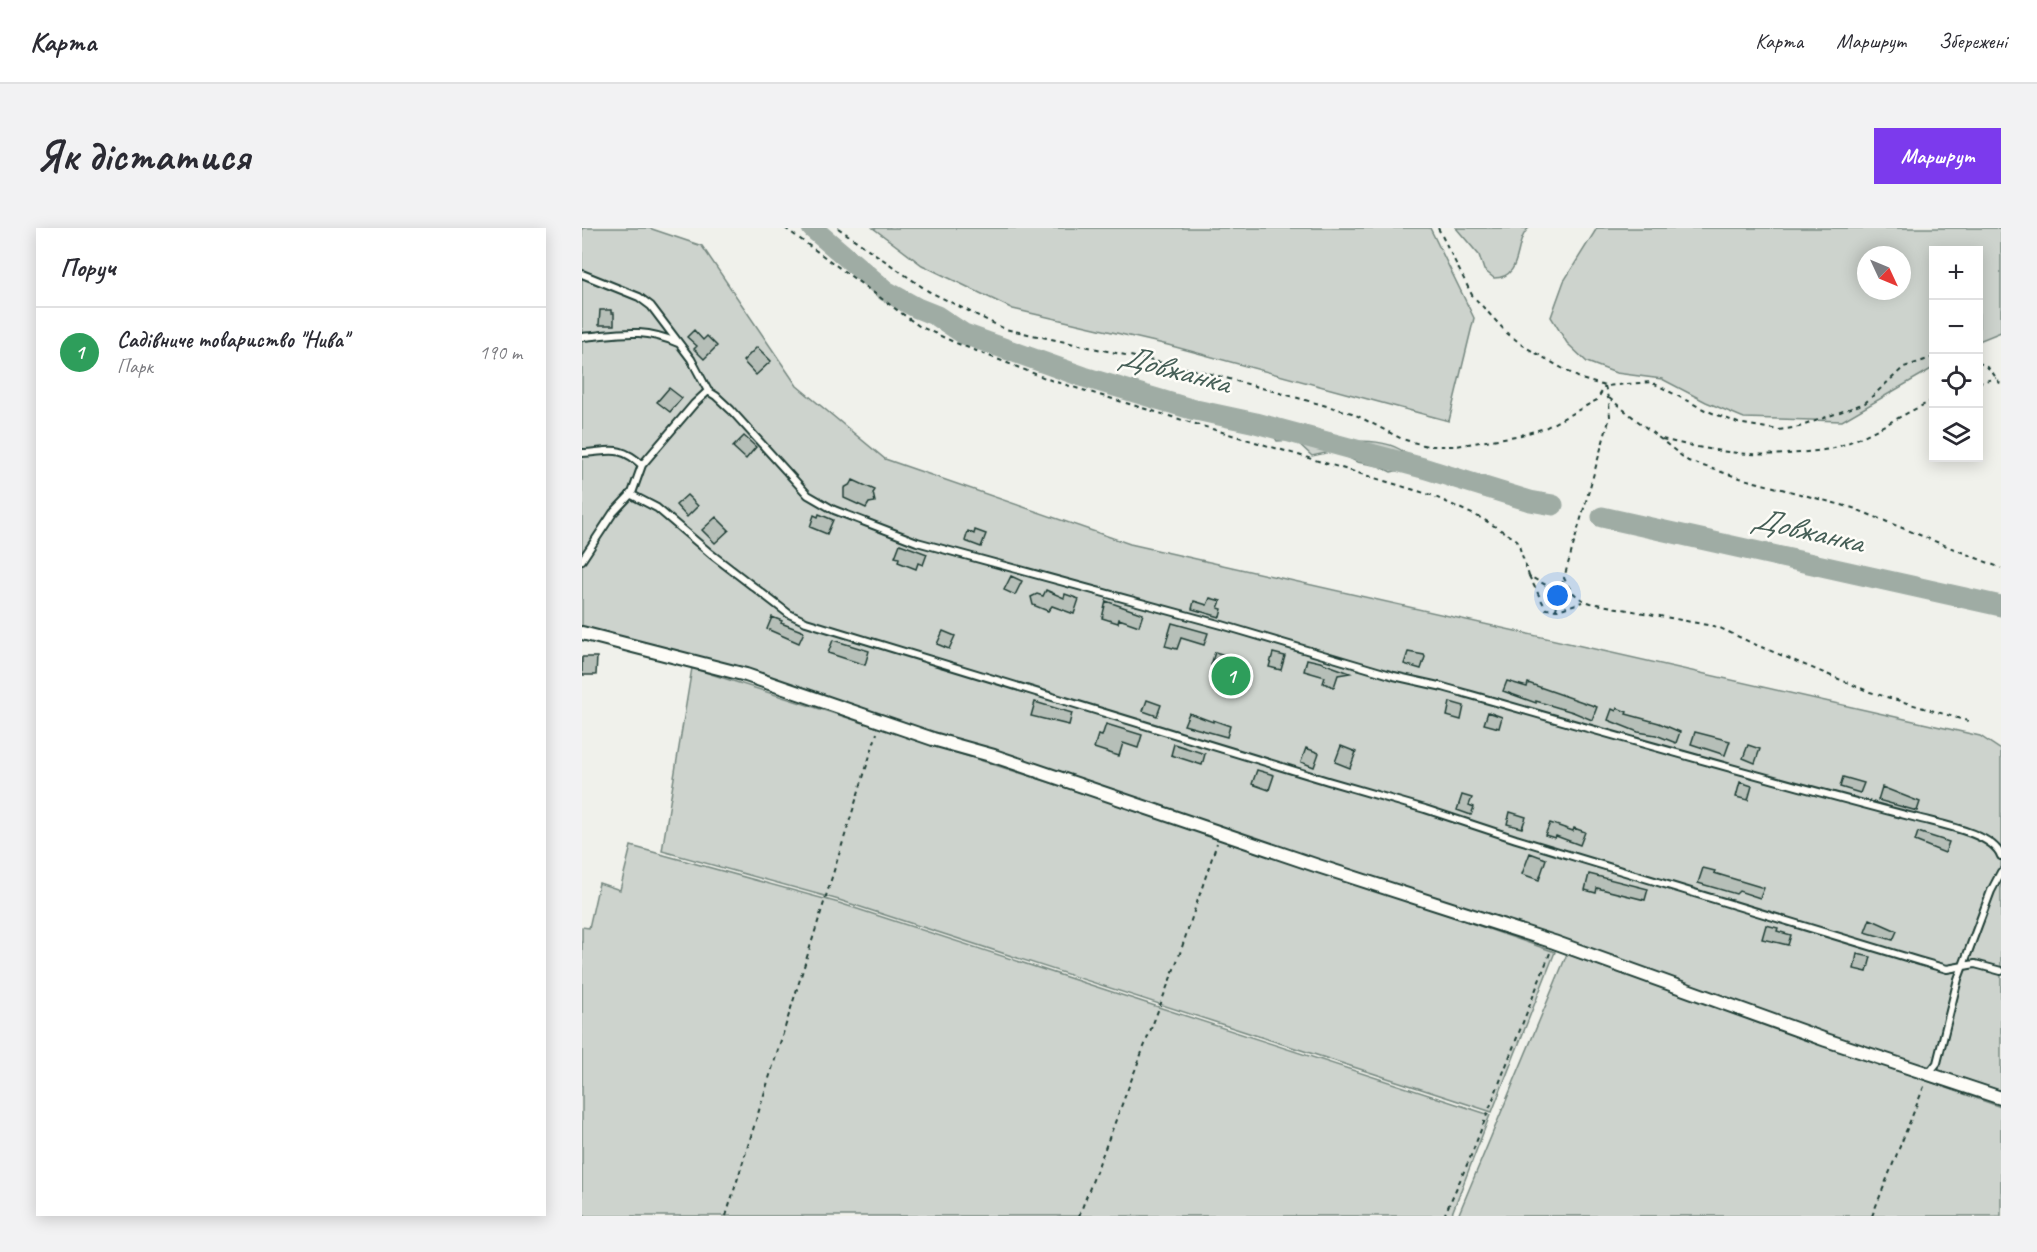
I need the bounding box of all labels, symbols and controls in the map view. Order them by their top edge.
text: Карта [30,24,97,59]
text: Карта [1755,28,1803,54]
text: Маршрут [1836,28,1906,54]
text: Збережені [1939,28,2007,54]
button: Маршрут [1874,128,2001,184]
text: Як дістатися [36,130,250,183]
north arrow [1857,246,1911,300]
map controls [1929,246,1983,462]
button: + [1929,246,1983,300]
text: Поруч [60,251,116,284]
button: − [1929,300,1983,354]
text: Садівниче товариство "Нива" [117,326,348,354]
water label: Довжанка [1115,335,1238,404]
text: 1 [75,340,84,365]
text: 190 m [479,340,522,365]
text: Парк [117,354,153,379]
button: locate [1929,354,1983,408]
button: layers [1929,408,1983,462]
water label: Довжанка [1748,497,1871,563]
your location [1543,581,1572,610]
pin: 1 [1212,654,1250,698]

